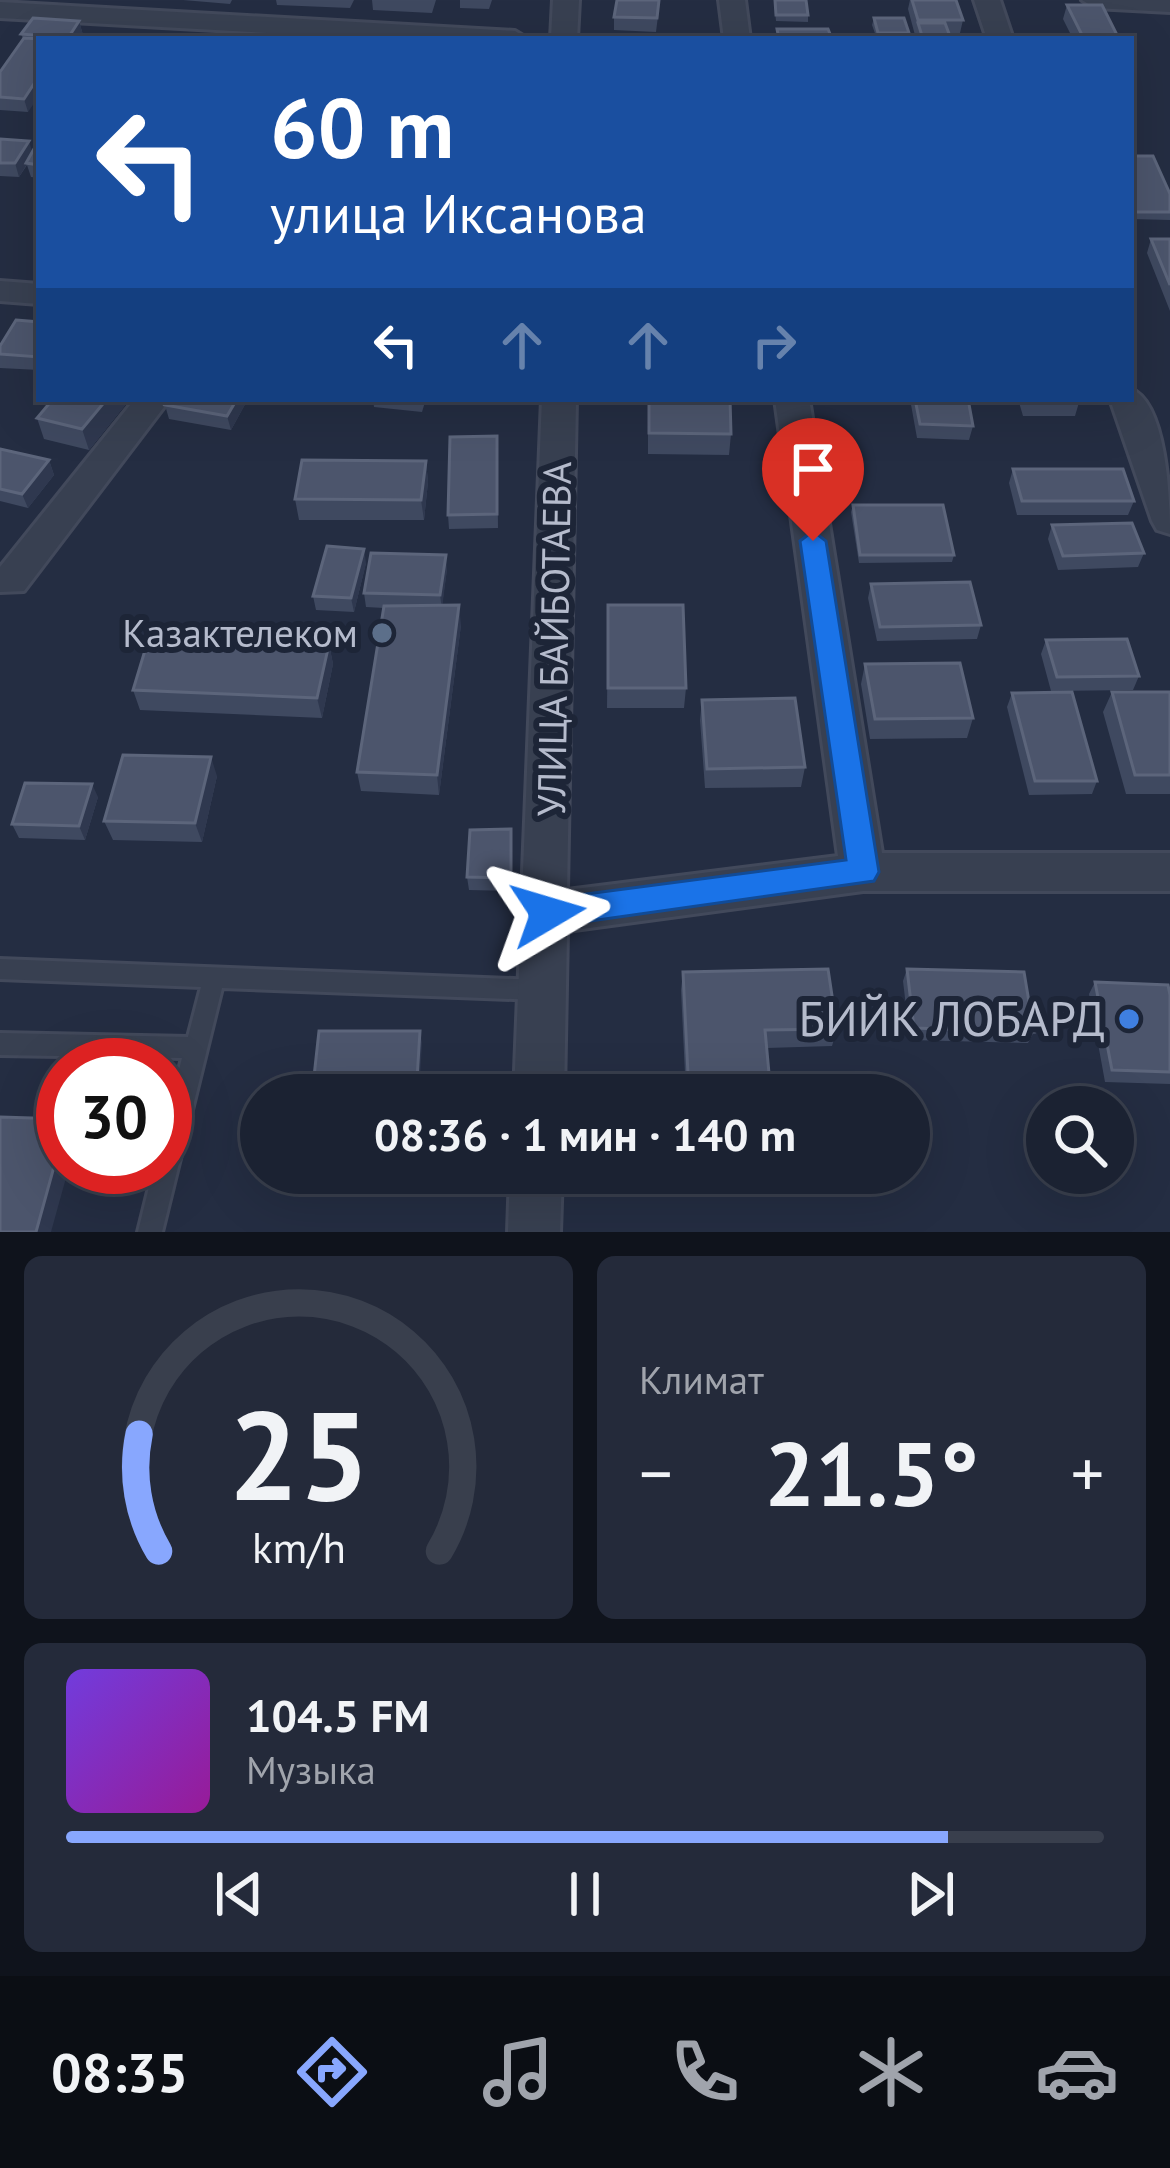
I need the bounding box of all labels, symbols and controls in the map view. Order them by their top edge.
text: 60 m [270,72,454,181]
icon: left [72,84,228,240]
text: улица Иксанова [270,178,647,248]
icon: left [363,312,429,378]
icon: ahead [489,312,555,378]
icon: ahead [615,312,681,378]
icon: right [741,312,807,378]
pin [762,418,864,541]
icon: arrive [780,436,846,502]
street label: УЛИЦА БАЙБОТАЕВА [525,461,582,817]
place label: Казактелеком [122,607,358,658]
marker: Казактелеком [369,620,395,646]
position arrow [485,850,611,976]
place label: БИЙК ЛОБАРД [799,987,1105,1049]
marker: БИЙК ЛОБАРД [1116,1006,1142,1032]
speed limit sign: 30 [36,1038,192,1194]
map controls [1026,1086,1134,1194]
button: search [1026,1086,1134,1194]
text: 08:36 · 1 мин · 140 m [374,1105,796,1163]
text: Климат [639,1354,764,1405]
text: 25 [228,1373,369,1534]
text: 21.5° [764,1414,979,1531]
text: − [639,1430,672,1515]
text: + [1071,1430,1104,1515]
text: km/h [251,1518,346,1574]
text: 104.5 FM [246,1686,429,1744]
text: Музыка [246,1744,376,1795]
icon: previous [206,1861,272,1927]
icon: pause [552,1861,618,1927]
icon: next [898,1861,964,1927]
icon: directions [290,2030,374,2114]
icon: music [476,2030,560,2114]
icon: phone [663,2030,747,2114]
icon: climate [849,2030,933,2114]
icon: car [1035,2030,1119,2114]
text: 08:35 [51,2037,188,2107]

